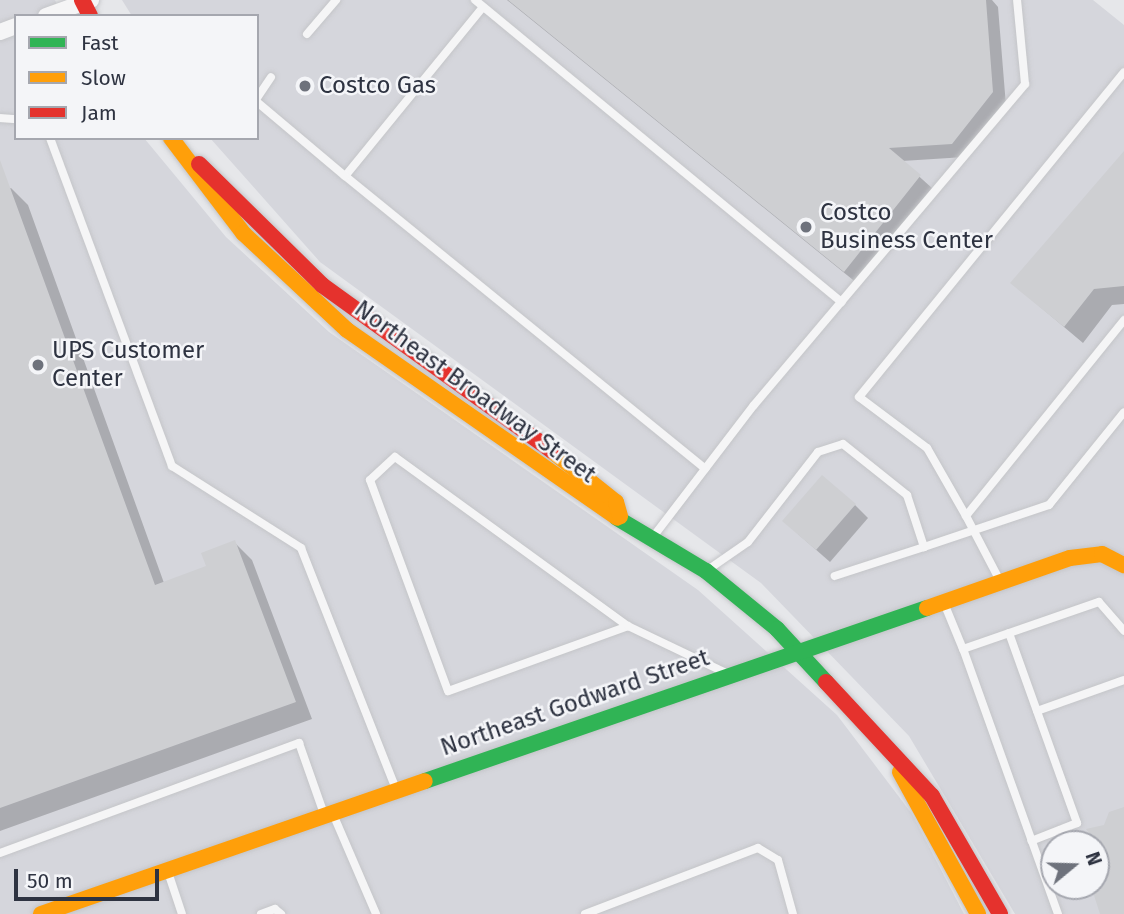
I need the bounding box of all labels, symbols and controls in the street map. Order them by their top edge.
legend [14,14,259,140]
text: Fast [81,30,119,56]
text: Slow [81,65,126,91]
place label: Costco Gas [319,72,436,100]
marker: Costco Gas [297,78,313,94]
text: Jam [81,100,117,126]
place label: Costco Business Center [820,199,993,255]
marker: Costco Business Center [798,219,814,235]
street label: Northeast Broadway Street [349,295,601,489]
place label: UPS Customer Center [52,337,204,393]
marker: UPS Customer Center [30,357,46,373]
street label: Northeast Godward Street [437,643,713,763]
north arrow [1040,830,1110,900]
text: N [1081,849,1106,868]
scale bar [18,855,163,899]
text: 50 m [27,868,73,894]

